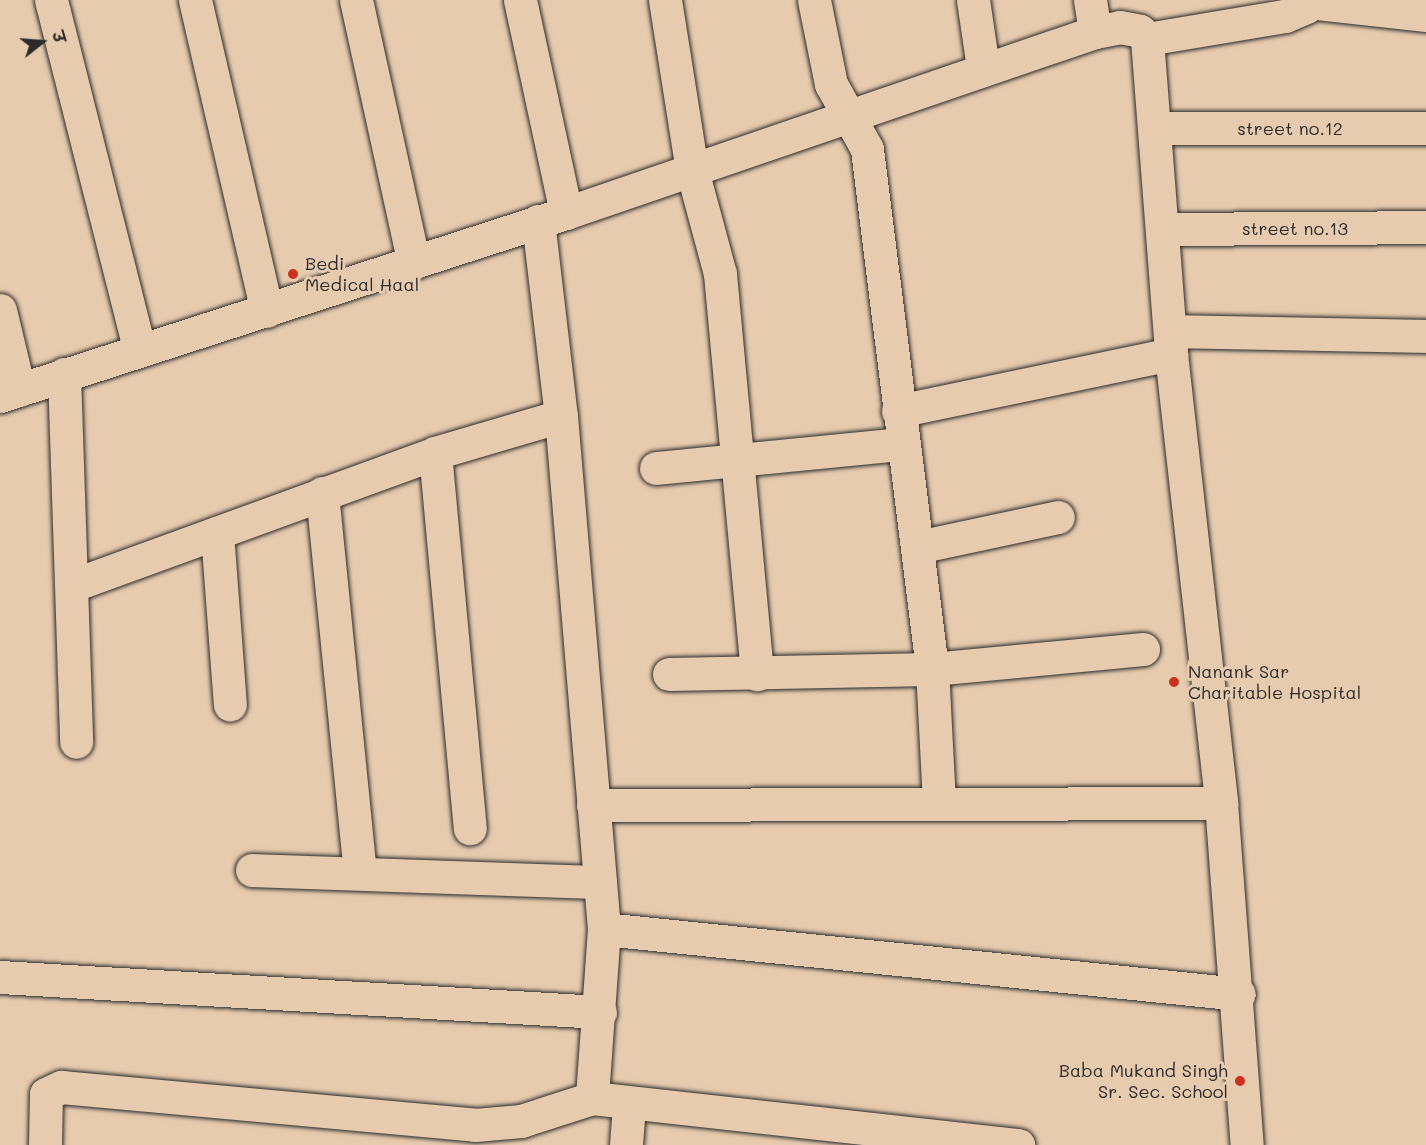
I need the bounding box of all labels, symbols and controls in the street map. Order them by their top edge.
north arrow [12,12,72,72]
text: उ [48,28,71,45]
street label: street no.12 [1237,117,1343,139]
street label: street no.13 [1242,217,1348,239]
place label: Bedi Medical Haal [305,253,419,296]
marker: Bedi Medical Haal [286,267,300,281]
place label: Nanank Sar Charitable Hospital [1188,661,1361,704]
marker: Nanank Sar Charitable Hospital [1165,673,1183,691]
place label: Baba Mukand Singh Sr. Sec. School [1059,1060,1228,1102]
marker: Baba Mukand Singh Sr. Sec. School [1233,1074,1247,1088]

